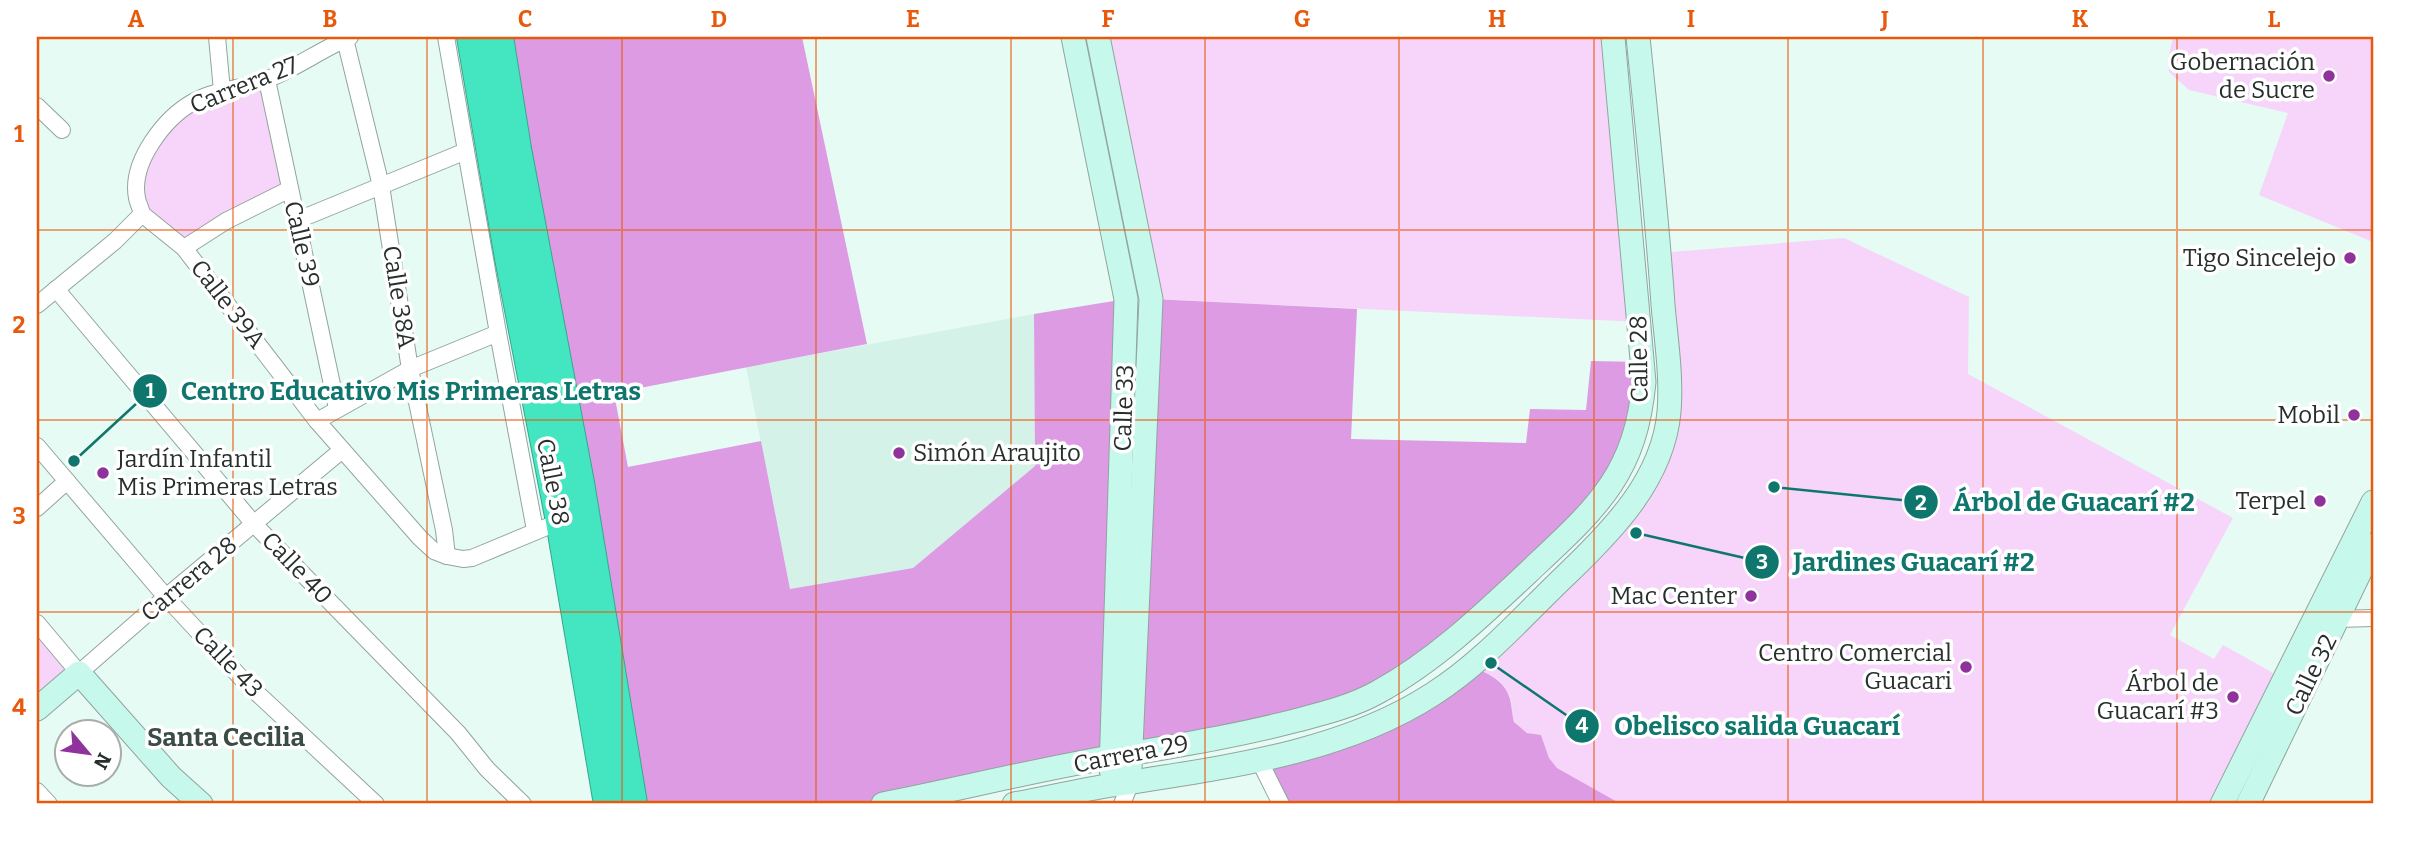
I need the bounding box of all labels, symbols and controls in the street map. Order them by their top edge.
text: A [128,5,145,33]
text: B [323,5,337,33]
text: C [518,5,532,33]
text: D [711,5,727,33]
text: E [906,5,920,33]
text: F [1102,5,1115,33]
text: G [1294,5,1311,33]
text: H [1488,5,1506,33]
text: I [1687,5,1695,33]
text: J [1879,5,1889,33]
text: K [2072,5,2089,33]
text: L [2268,5,2281,33]
place label: Gobernación de Sucre [2170,48,2315,104]
street label: Carrera 27 [186,51,302,119]
marker: Gobernación de Sucre [2321,68,2337,84]
text: 1 [14,120,24,148]
street label: Calle 39 [279,198,325,290]
street label: Calle 38A [377,243,421,351]
place label: Tigo Sincelejo [2183,244,2336,272]
marker: Tigo Sincelejo [2342,250,2358,266]
street label: Calle 39A [185,254,271,354]
text: 2 [13,311,26,339]
street label: Calle 28 [1624,315,1654,403]
street label: Calle 33 [1108,364,1140,452]
callout: Centro Educativo Mis Primeras Letras [132,367,656,414]
text: Centro Educativo Mis Primeras Letras [181,376,641,407]
text: 1 [145,378,155,404]
place label: Mobil [2277,401,2340,429]
marker: Mobil [2346,407,2362,423]
street label: Calle 38 [531,436,575,528]
place label: Simón Araujito [913,439,1081,467]
place label: Jardín Infantil Mis Primeras Letras [116,445,338,501]
marker: Simón Araujito [891,445,907,461]
marker: Jardín Infantil Mis Primeras Letras [95,465,111,481]
callout: Árbol de Guacarí #2 [1904,479,2209,526]
text: Árbol de Guacarí #2 [1953,486,2195,518]
place label: Terpel [2235,487,2306,515]
text: 2 [1915,490,1927,516]
marker: Terpel [2312,493,2328,509]
text: 3 [12,502,26,530]
street label: Calle 40 [256,526,338,610]
street label: Carrera 28 [135,531,243,627]
callout: Jardines Guacarí #2 [1745,538,2049,585]
text: Jardines Guacarí #2 [1791,547,2035,578]
text: 3 [1756,549,1768,575]
place label: Mac Center [1611,582,1737,610]
marker: Mac Center [1743,588,1759,604]
street label: Calle 43 [188,621,268,703]
street label: Calle 32 [2279,630,2343,720]
place label: Centro Comercial Guacari [1758,639,1952,695]
marker: Centro Comercial Guacari [1958,659,1974,675]
place label: Árbol de Guacarí #3 [2097,668,2219,725]
marker: Árbol de Guacarí #3 [2225,689,2241,705]
text: 4 [12,693,26,721]
callout: Obelisco salida Guacarí [1565,702,1914,749]
text: Obelisco salida Guacarí [1614,711,1901,742]
text: 4 [1576,713,1589,739]
north arrow [52,718,122,788]
district label: Santa Cecilia [147,722,305,753]
street label: Carrera 29 [1071,729,1191,779]
text: N [89,749,116,773]

